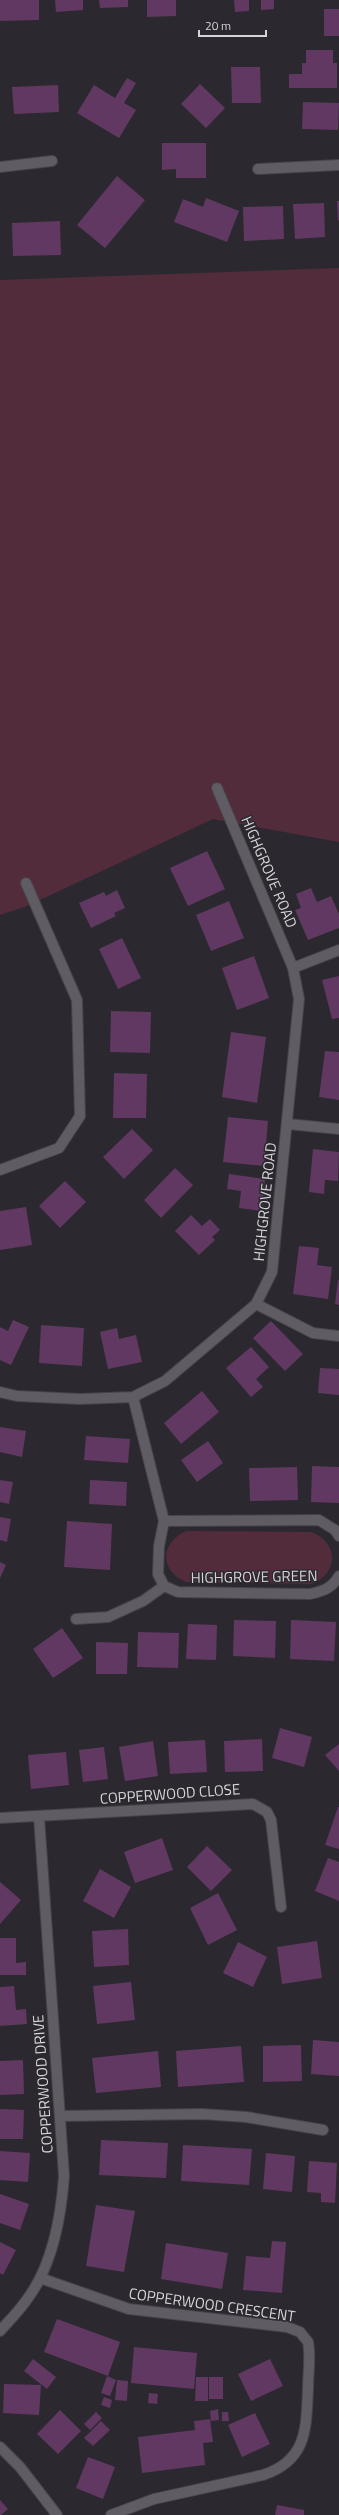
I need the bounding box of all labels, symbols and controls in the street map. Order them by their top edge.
scale bar [199,12,266,38]
text: 20 m [205,16,231,35]
street label: HIGHGROVE ROAD [236,812,303,931]
street label: HIGHGROVE ROAD [247,1141,282,1262]
street label: HIGHGROVE GREEN [190,1564,318,1589]
street label: COPPERWOOD CLOSE [99,1777,241,1810]
street label: COPPERWOOD DRIVE [26,2014,59,2154]
street label: COPPERWOOD CRESCENT [128,2281,297,2328]

